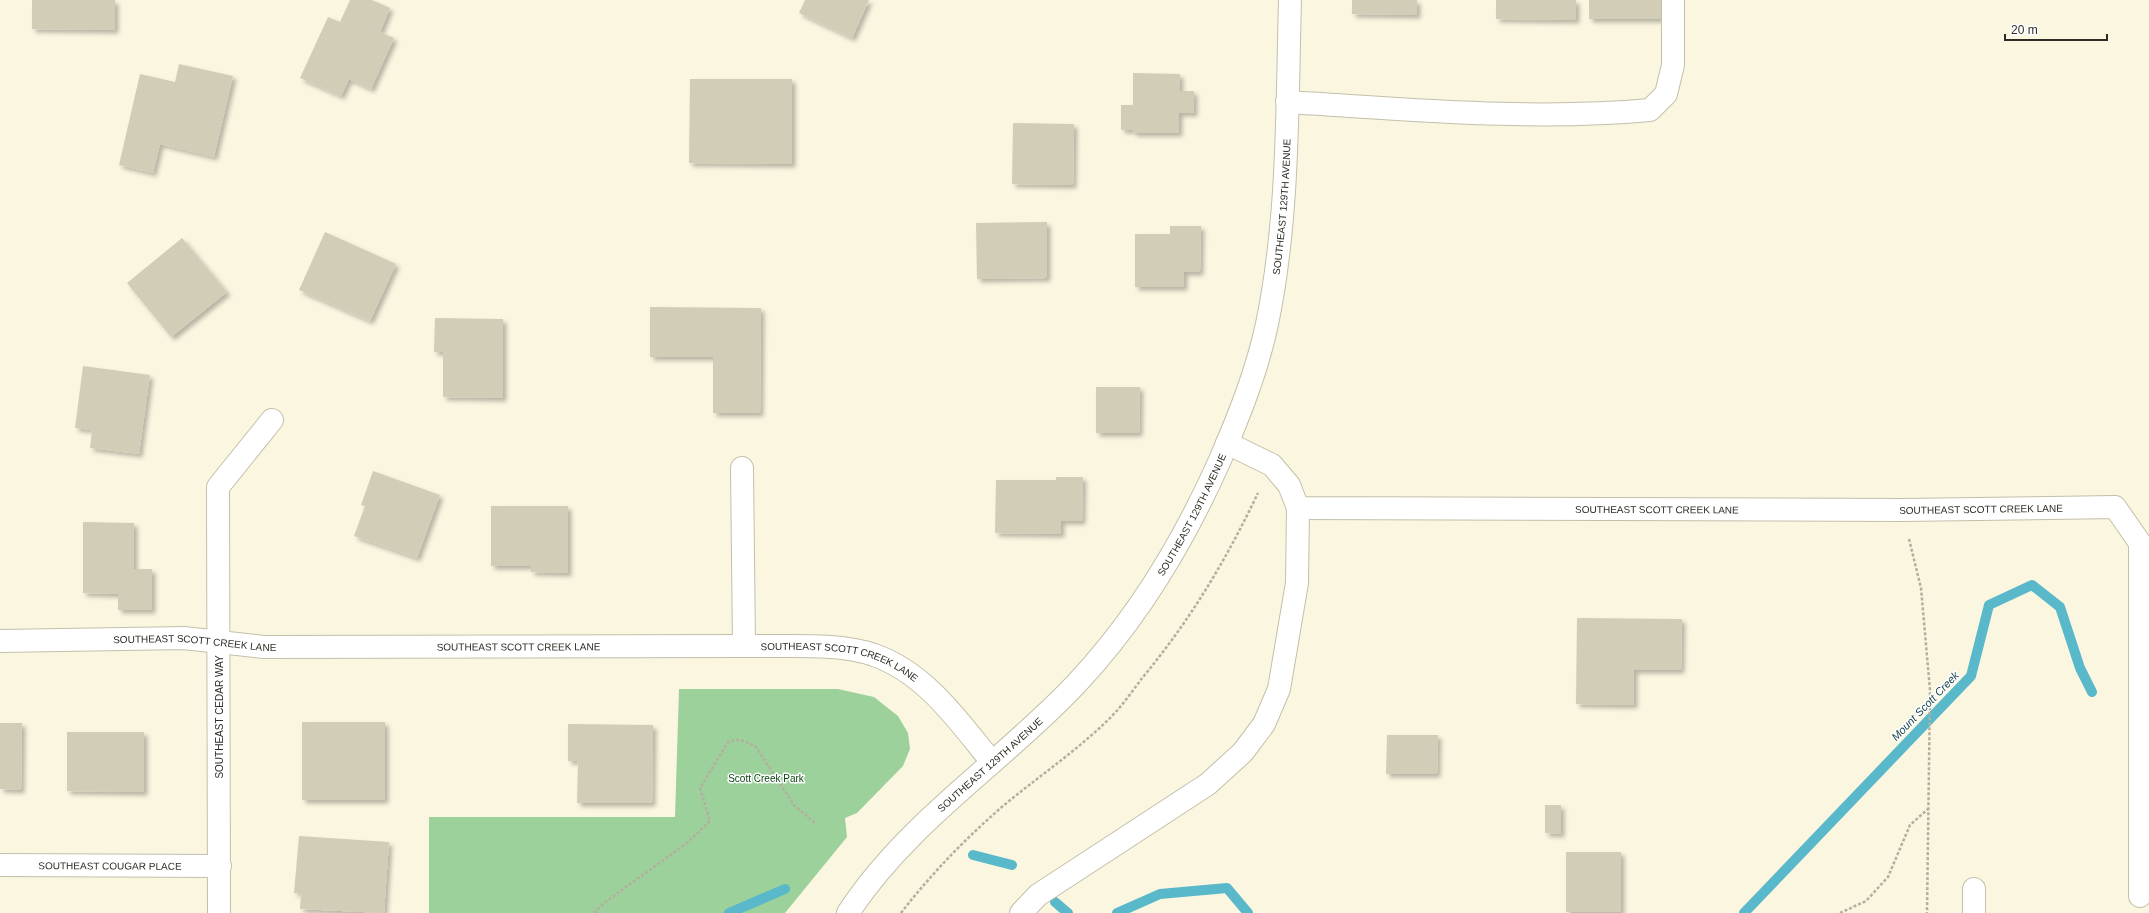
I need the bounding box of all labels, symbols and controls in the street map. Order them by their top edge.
scale bar [2005,16,2107,42]
text: 20 m [2011,23,2038,37]
street label: SOUTHEAST 129TH AVENUE [1271,138,1293,275]
street label: SOUTHEAST 129TH AVENUE [1155,452,1228,578]
street label: SOUTHEAST SCOTT CREEK LANE [1899,503,2063,516]
street label: SOUTHEAST SCOTT CREEK LANE [1575,504,1739,515]
street label: SOUTHEAST SCOTT CREEK LANE [113,633,277,653]
street label: SOUTHEAST SCOTT CREEK LANE [437,641,601,653]
street label: SOUTHEAST SCOTT CREEK LANE [760,641,920,684]
street label: SOUTHEAST CEDAR WAY [214,655,225,779]
water label: Mount Scott Creek [1889,669,1961,743]
street label: SOUTHEAST 129TH AVENUE [935,715,1045,814]
park label: Scott Creek Park [728,773,805,784]
street label: SOUTHEAST COUGAR PLACE [38,860,182,872]

